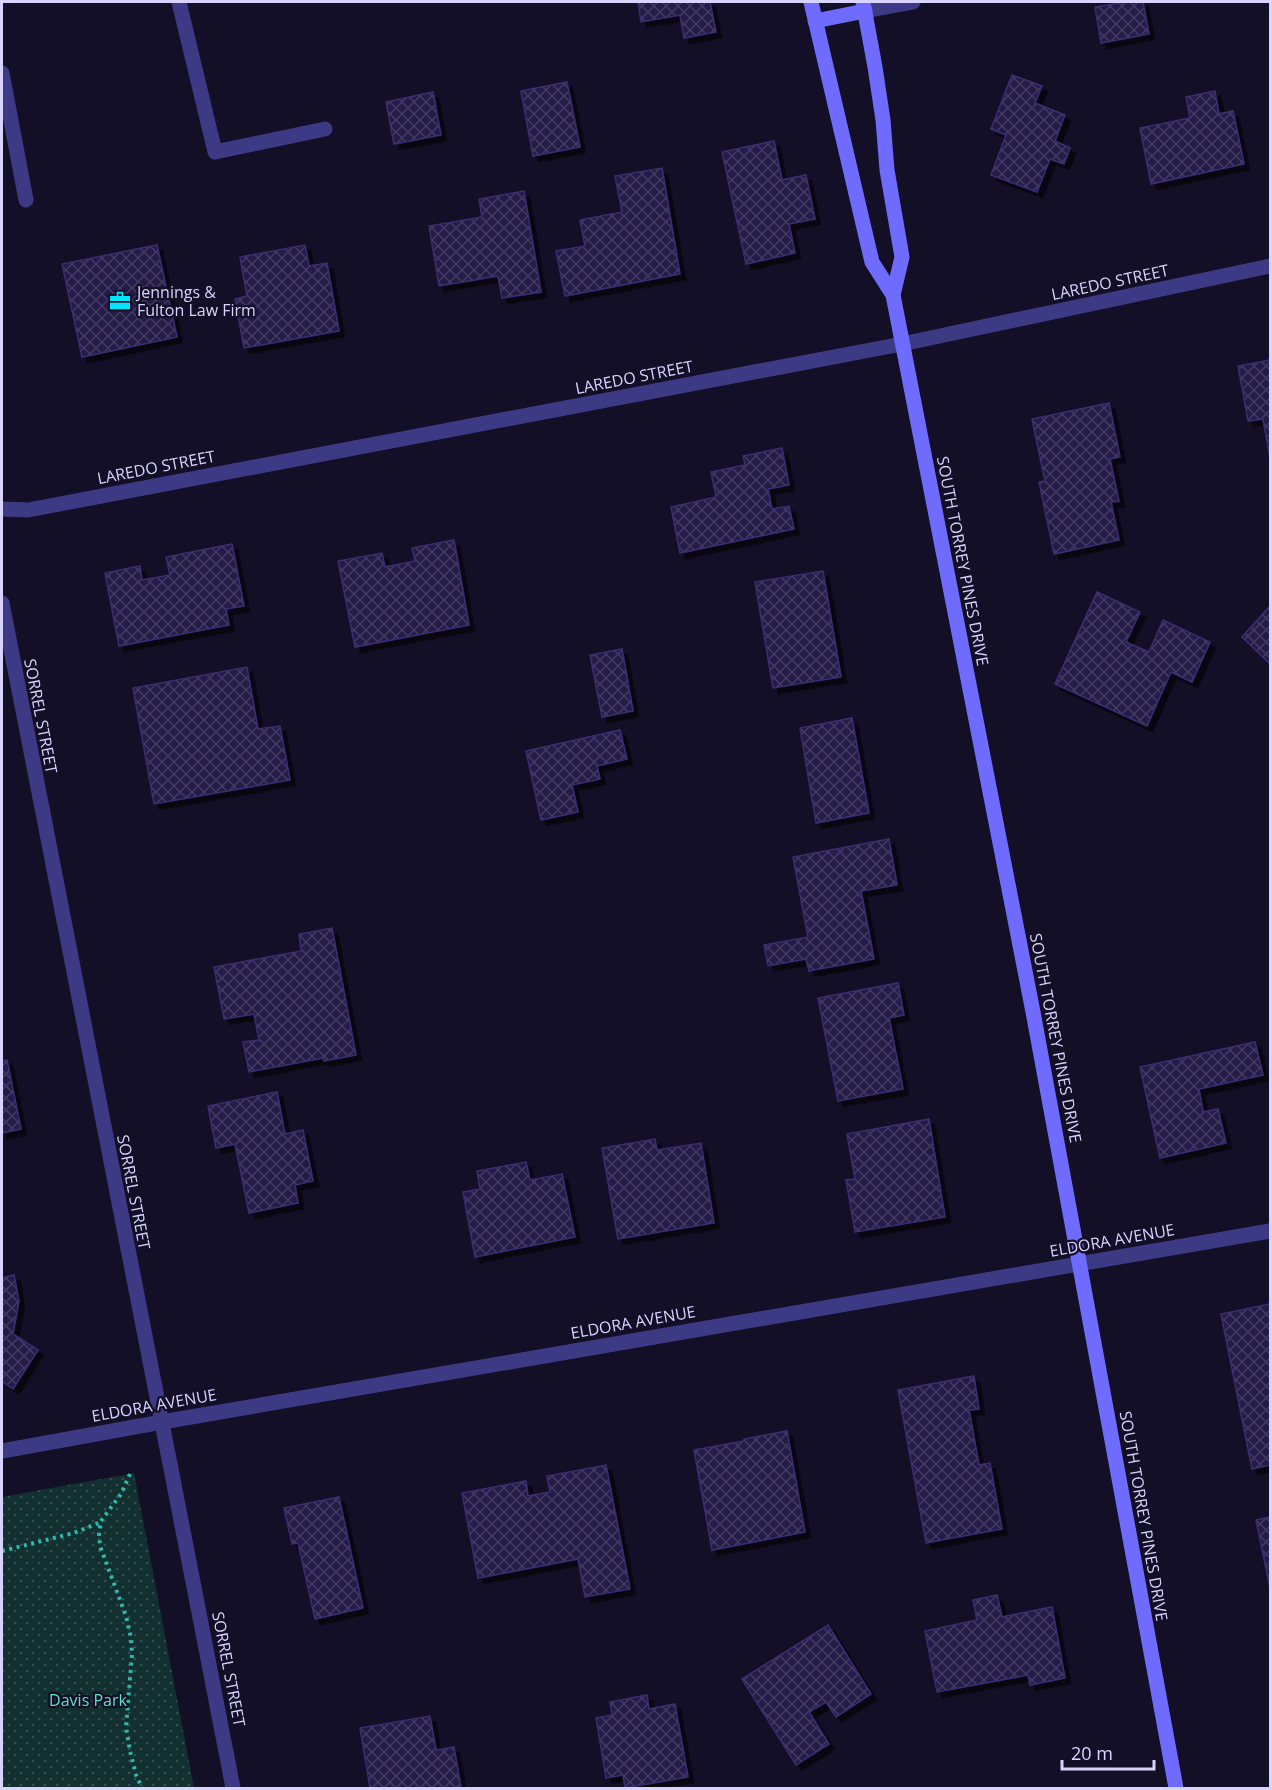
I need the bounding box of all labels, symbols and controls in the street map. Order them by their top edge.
street label: LAREDO STREET [1049,259,1171,305]
place label: Jennings & Fulton Law Firm [135,281,256,321]
office icon: Jennings & Fulton Law Firm [108,289,132,313]
street label: LAREDO STREET [573,355,695,399]
street label: LAREDO STREET [95,445,217,489]
street label: SOUTH TORREY PINES DRIVE [932,454,994,668]
street label: SORREL STREET [19,657,63,775]
street label: SOUTH TORREY PINES DRIVE [1025,931,1087,1145]
street label: SORREL STREET [112,1133,156,1251]
street label: ELDORA AVENUE [1048,1218,1176,1262]
street label: ELDORA AVENUE [569,1300,697,1344]
street label: ELDORA AVENUE [90,1383,218,1427]
street label: SOUTH TORREY PINES DRIVE [1115,1409,1173,1623]
street label: SORREL STREET [207,1610,251,1728]
park label: Davis Park [49,1689,127,1711]
scale bar [1062,1733,1154,1771]
text: 20 m [1071,1741,1113,1765]

